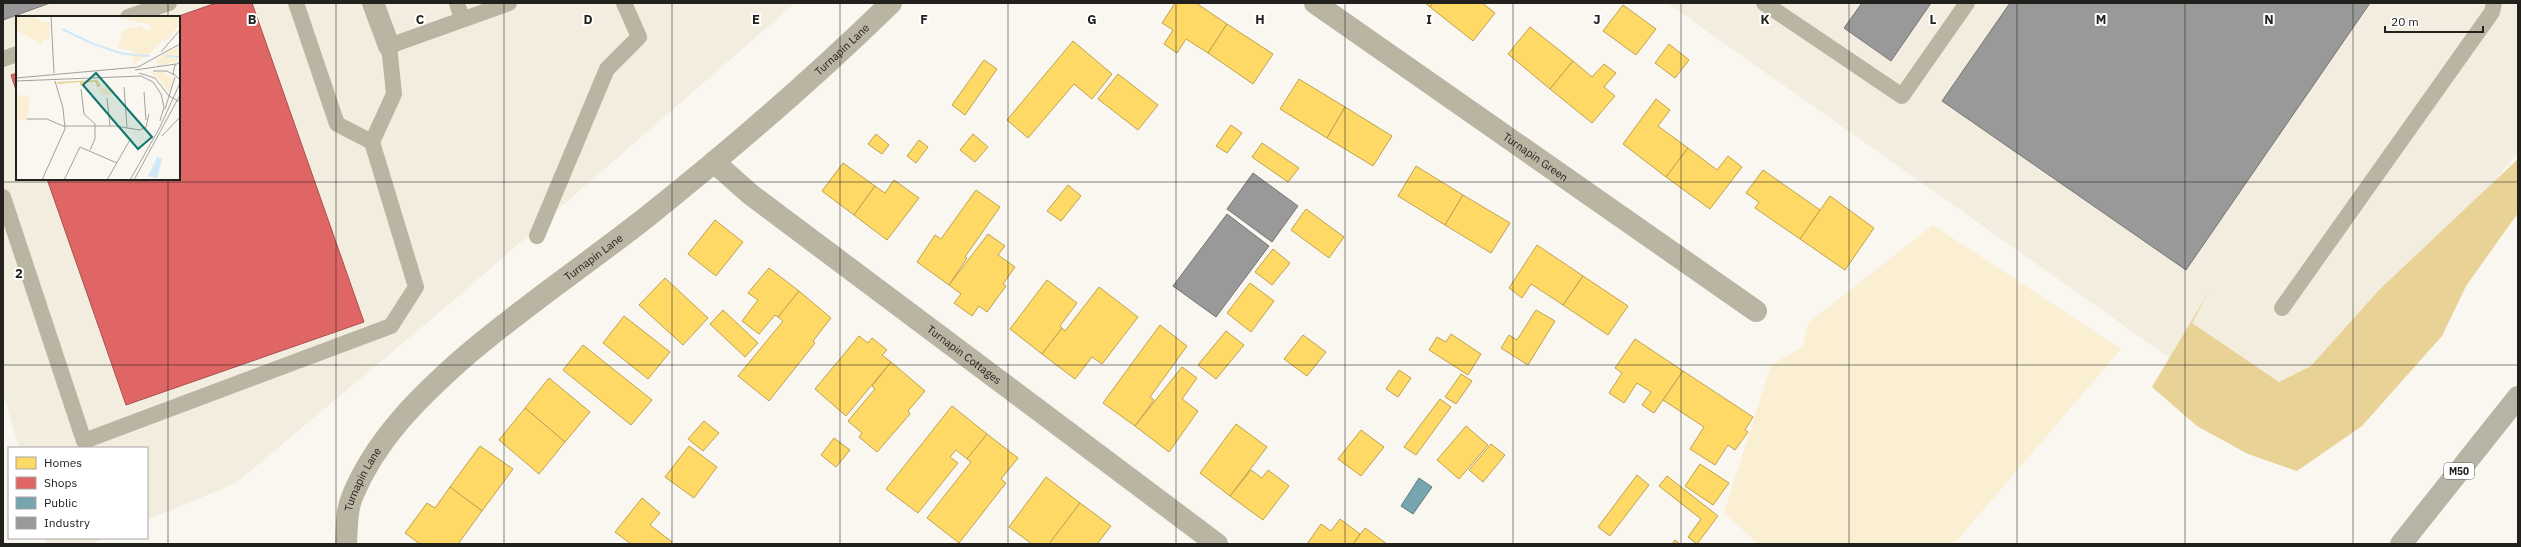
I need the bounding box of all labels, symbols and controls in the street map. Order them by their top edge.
scale bar [2385,8,2483,34]
text: B [248,11,257,28]
text: C [416,11,425,28]
text: D [583,11,593,28]
text: E [752,11,760,28]
text: F [920,11,928,28]
text: G [1087,11,1097,28]
text: H [1255,11,1265,28]
text: I [1426,11,1432,28]
text: J [1593,11,1601,28]
text: K [1760,11,1770,28]
text: L [1930,11,1937,28]
text: M [2096,11,2106,28]
text: N [2264,11,2274,28]
text: 20 m [2391,14,2419,29]
inset map [16,16,180,180]
street label: Turnapin Lane [812,21,872,78]
street label: Turnapin Green [1500,129,1571,185]
street label: Turnapin Lane [561,231,626,284]
text: 2 [15,265,23,282]
street label: Turnapin Cottages [924,322,1004,387]
street label: Turnapin Lane [341,445,384,512]
legend [8,447,148,539]
text: Homes [44,455,82,470]
road number: M50 [2444,463,2474,479]
text: Shops [44,475,77,490]
text: Public [44,495,77,510]
text: Industry [44,515,90,530]

